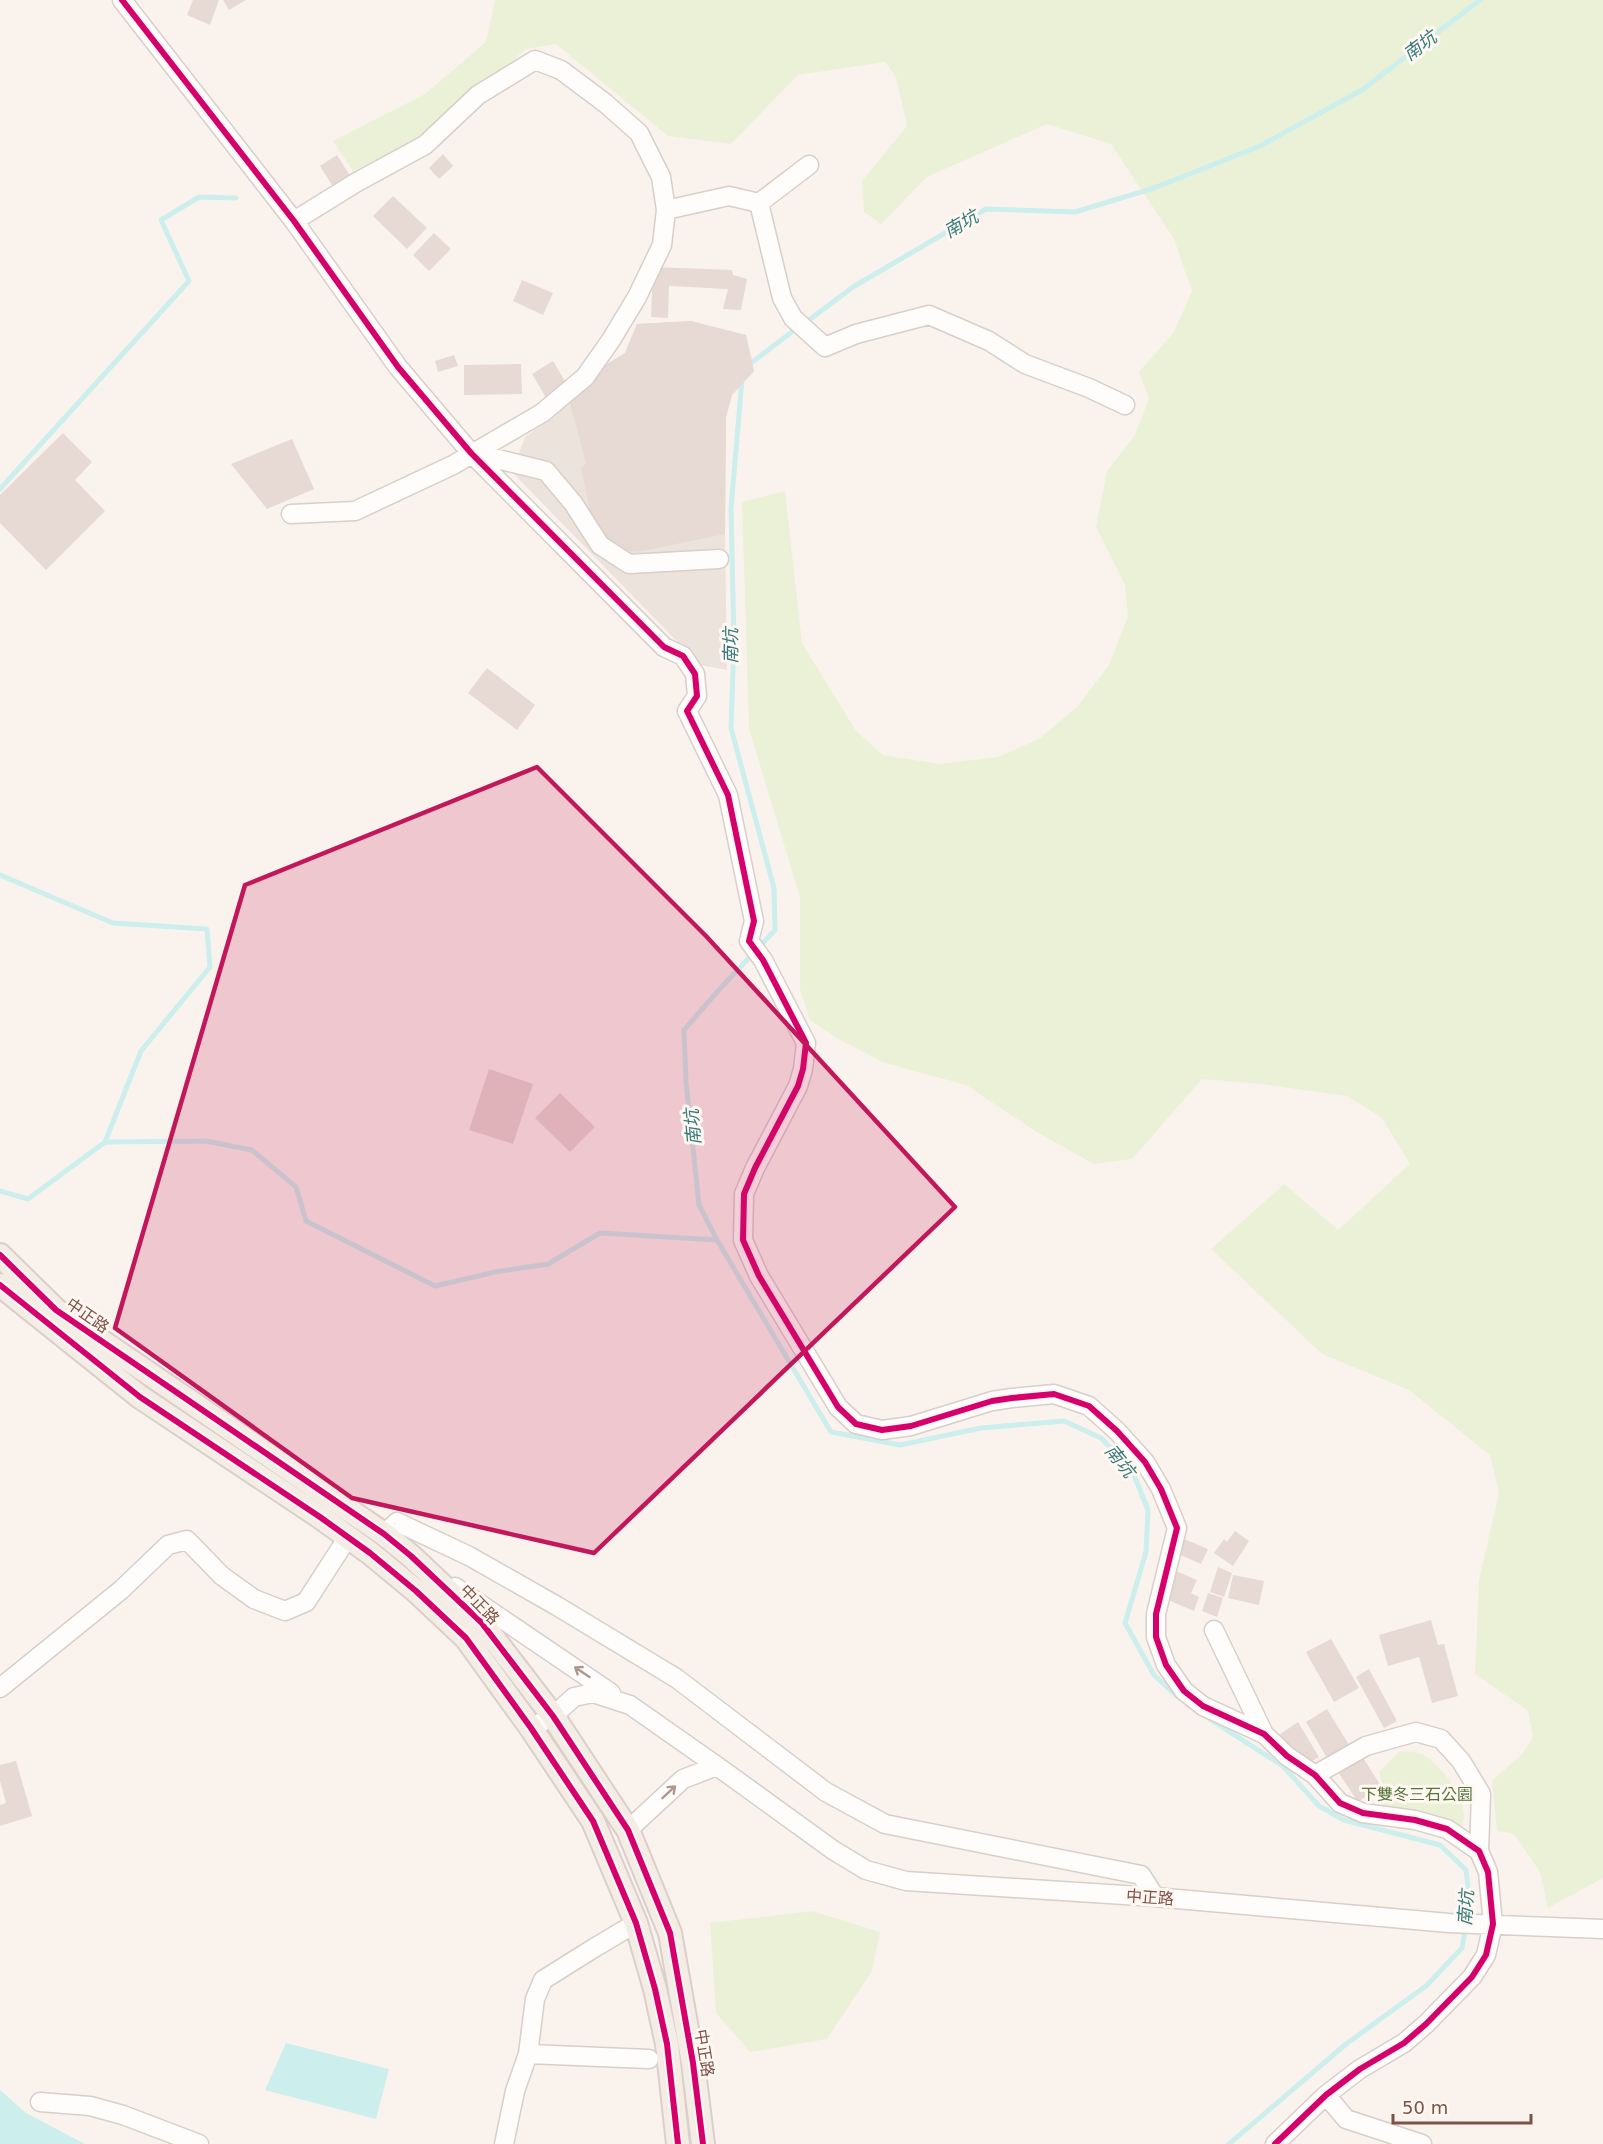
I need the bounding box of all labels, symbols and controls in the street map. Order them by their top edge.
water label: 南坑 [1399,25,1443,65]
water label: 南坑 [940,204,984,242]
water label: 南坑 [720,625,741,664]
water label: 南坑 [680,1105,705,1146]
street label: 中正路 [63,1294,113,1337]
water label: 南坑 [1101,1440,1142,1484]
street label: 中正路 [456,1580,503,1628]
one-way arrow [573,1666,590,1679]
one-way arrow [661,1785,676,1799]
park label: 下雙冬三石公園 [1361,1785,1473,1804]
street label: 中正路 [1125,1886,1175,1909]
water label: 南坑 [1454,1886,1477,1927]
street label: 中正路 [691,2028,718,2078]
scale bar [1393,2087,1531,2125]
text: 50 m [1402,2097,1448,2118]

